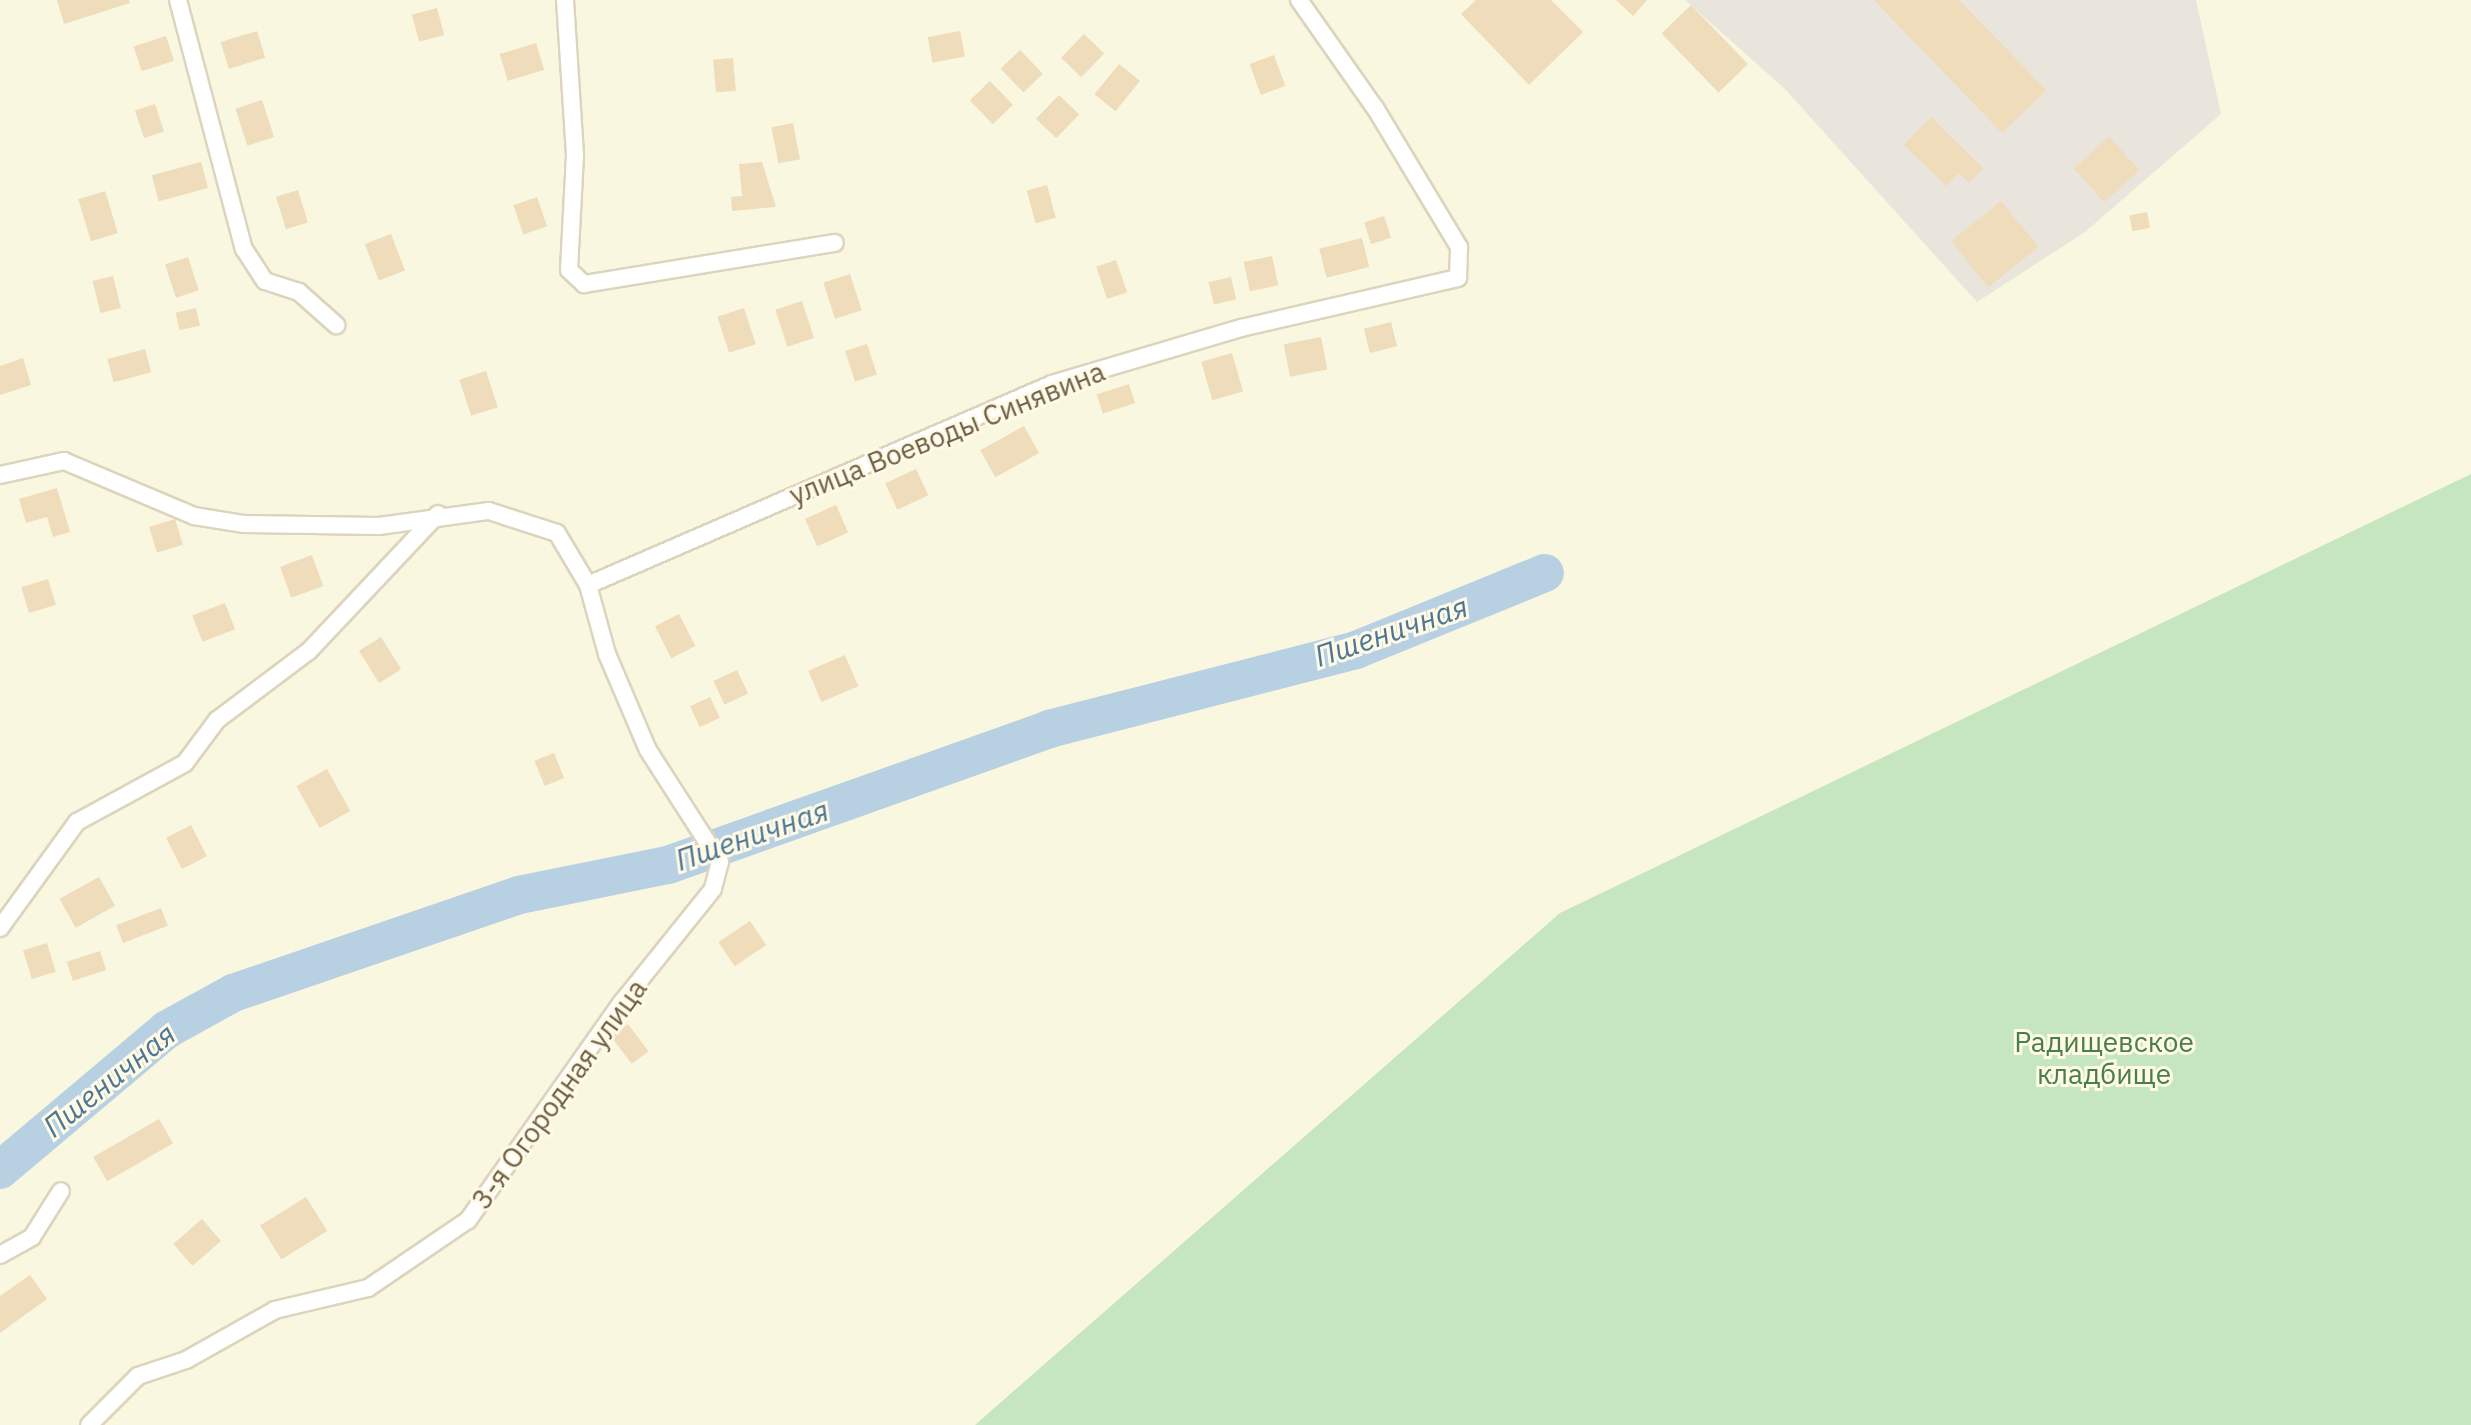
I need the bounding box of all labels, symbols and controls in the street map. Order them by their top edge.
street label: улица Воеводы Синявина [784,354,1110,512]
water label: Пшеничная [1310,588,1472,674]
water label: Пшеничная [671,792,833,878]
street label: 3-я Огородная улица [464,973,654,1215]
water label: Пшеничная [36,1016,182,1144]
park label: Радищевское кладбище [2014,1025,2194,1091]

